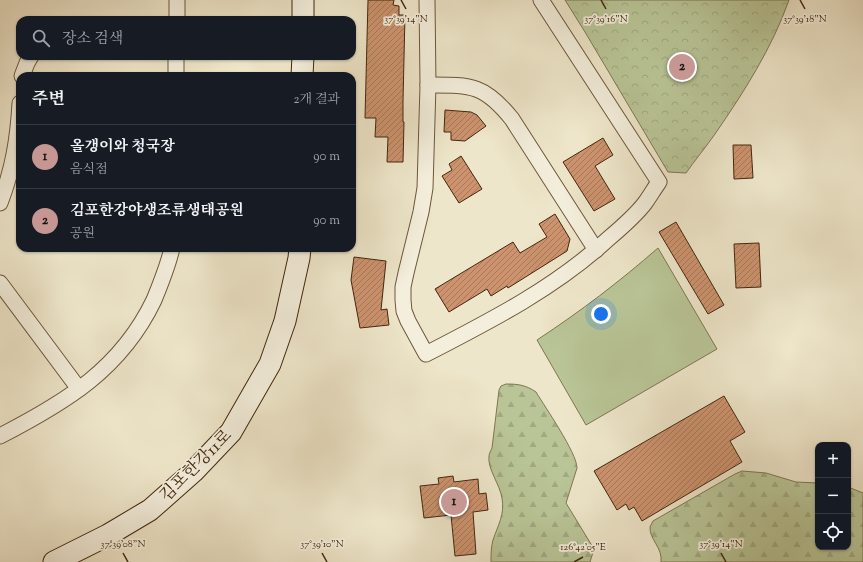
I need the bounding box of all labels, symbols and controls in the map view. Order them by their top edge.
text: 37°39'14"N [384,12,428,27]
text: 37°39'16"N [584,12,628,27]
text: 37°39'18"N [783,12,827,27]
search box [16,16,356,60]
icon: search [30,27,52,49]
text: 장소 검색 [62,29,123,50]
pin: 2 [669,52,695,82]
text: 주변 [32,88,65,112]
text: 2개 결과 [293,91,340,109]
text: 올갱이와 청국장 [70,137,175,158]
text: 1 [43,148,47,166]
text: 90 m [313,148,340,166]
text: 음식점 [70,161,108,179]
text: 김포한강야생조류생태공원 [70,201,244,222]
text: 2 [42,212,48,230]
text: 90 m [313,212,340,230]
text: 공원 [70,225,95,243]
your location [591,304,611,324]
street label: 김포한강11로 [155,424,238,508]
map controls [815,442,851,550]
button: + [815,442,851,478]
button: − [815,478,851,514]
pin: 1 [441,487,467,517]
button: locate [815,514,851,550]
text: 37°39'08"N [101,537,145,552]
text: 37°39'10"N [300,537,344,552]
text: 37°39'14"N [699,537,743,552]
text: 126°42'05"E [560,540,606,555]

